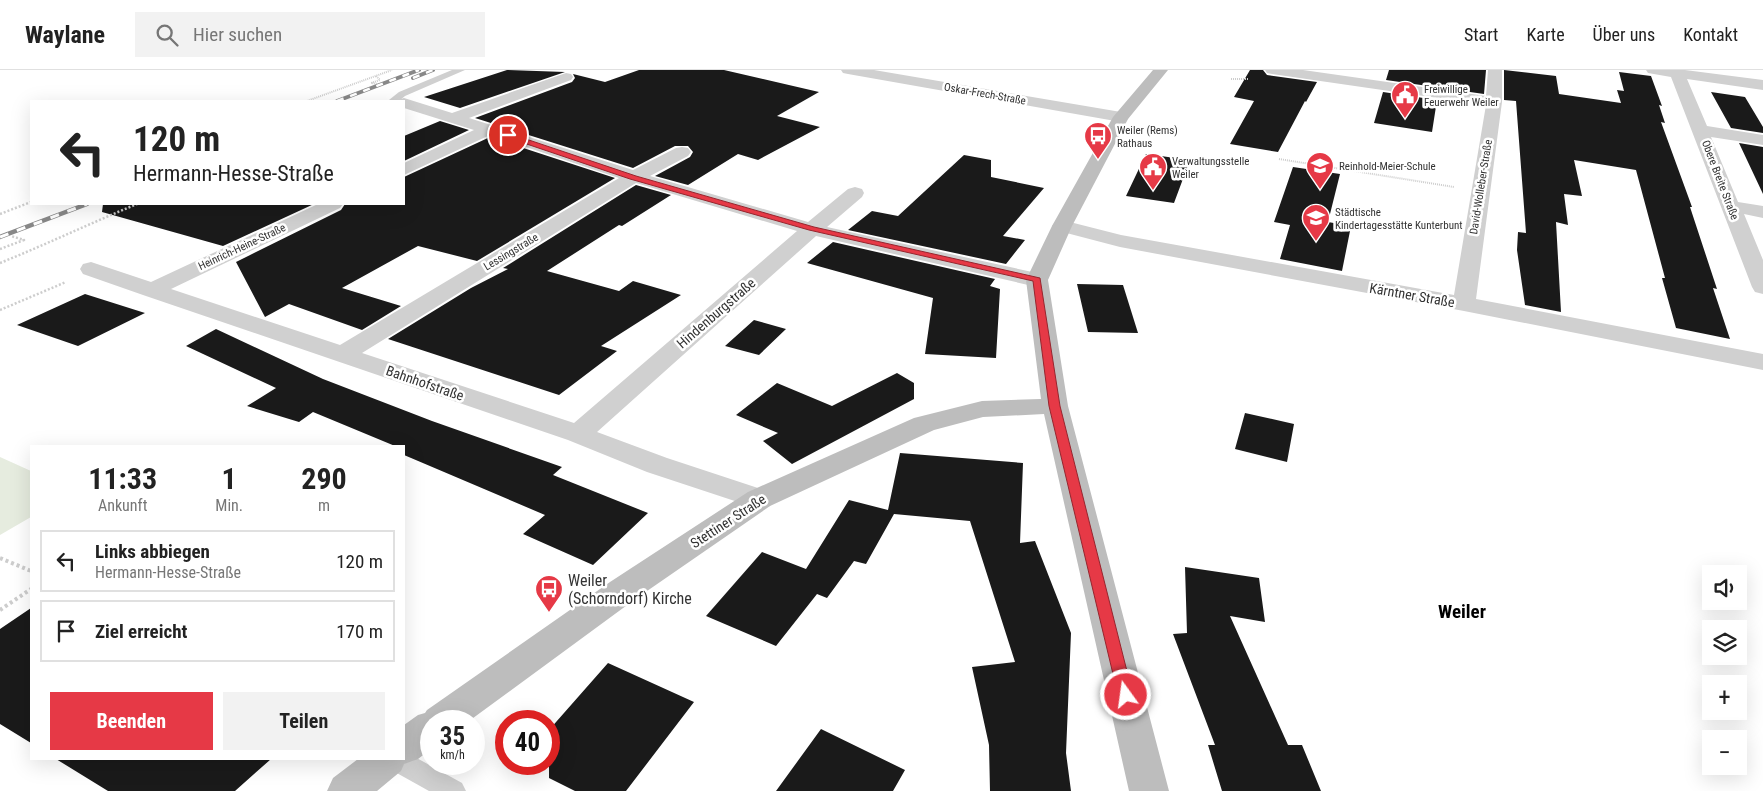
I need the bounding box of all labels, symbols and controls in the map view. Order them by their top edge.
search box [135,12,485,57]
text: Waylane [25,21,105,49]
icon: search [153,21,181,49]
text: Hier suchen [193,23,282,46]
text: Start [1464,24,1498,45]
text: Karte [1526,24,1565,45]
text: Über uns [1593,24,1655,45]
text: Kontakt [1683,24,1738,45]
street label: Oskar-Frech-Straße [943,80,1027,108]
public building icon: Freiwillige Feuerwehr Weiler [1390,80,1420,119]
place label: Freiwillige Feuerwehr Weiler [1424,83,1499,109]
pin [487,114,529,156]
text: 120 m [133,119,220,160]
icon: left [50,120,115,185]
icon: arrive [494,121,522,149]
bus stop icon: Weiler (Rems) Rathaus [1083,121,1113,160]
place label: Weiler (Rems) Rathaus [1117,124,1178,150]
street label: Obere Breite Straße [1699,138,1741,222]
street label: David-Wolleber-Straße [1467,139,1495,235]
school or university icon: Reinhold-Meier-Schule [1305,151,1335,190]
public building icon: Verwaltungsstelle Weiler [1138,152,1168,191]
place label: Verwaltungsstelle Weiler [1172,155,1249,181]
place label: Reinhold-Meier-Schule [1339,160,1436,173]
text: Hermann-Hesse-Straße [133,161,334,186]
school or university icon: Städtische Kindertagesstätte Kunterbunt [1301,203,1331,242]
place label: Städtische Kindertagesstätte Kunterbunt [1335,206,1463,232]
street label: Heinrich-Heine-Straße [196,221,288,273]
street label: Lessingstraße [481,231,541,273]
street label: Hindenburgstraße [673,274,759,351]
street label: Kärntner Straße [1368,280,1456,310]
street label: Bahnhofstraße [384,362,466,404]
text: 11:33 [88,461,157,496]
text: 1 [222,461,237,496]
text: 290 [301,461,347,496]
street label: Stettiner Straße [687,491,769,551]
text: Ankunft [98,496,147,515]
text: Min. [215,496,243,515]
text: m [318,496,330,515]
text: Links abbiegen [95,540,210,563]
icon: left [52,547,80,575]
text: 120 m [336,550,383,573]
text: Hermann-Hesse-Straße [95,563,241,582]
map controls [1702,565,1747,775]
button: sound [1702,565,1747,610]
place label: Weiler (Schorndorf) Kirche [568,571,692,608]
bus stop icon: Weiler (Schorndorf) Kirche [534,574,564,613]
district label: Weiler [1438,600,1486,623]
icon: arrive [52,617,80,645]
text: Ziel erreicht [95,620,187,643]
text: 170 m [336,620,383,643]
button: layers [1702,620,1747,665]
position arrow [1099,668,1151,720]
button: + [1702,675,1747,720]
button: Beenden [50,692,213,750]
button: Teilen [223,692,385,750]
speed limit sign: 40 [495,710,560,775]
text: 35 [440,722,465,751]
button: − [1702,730,1747,775]
text: km/h [440,748,465,762]

